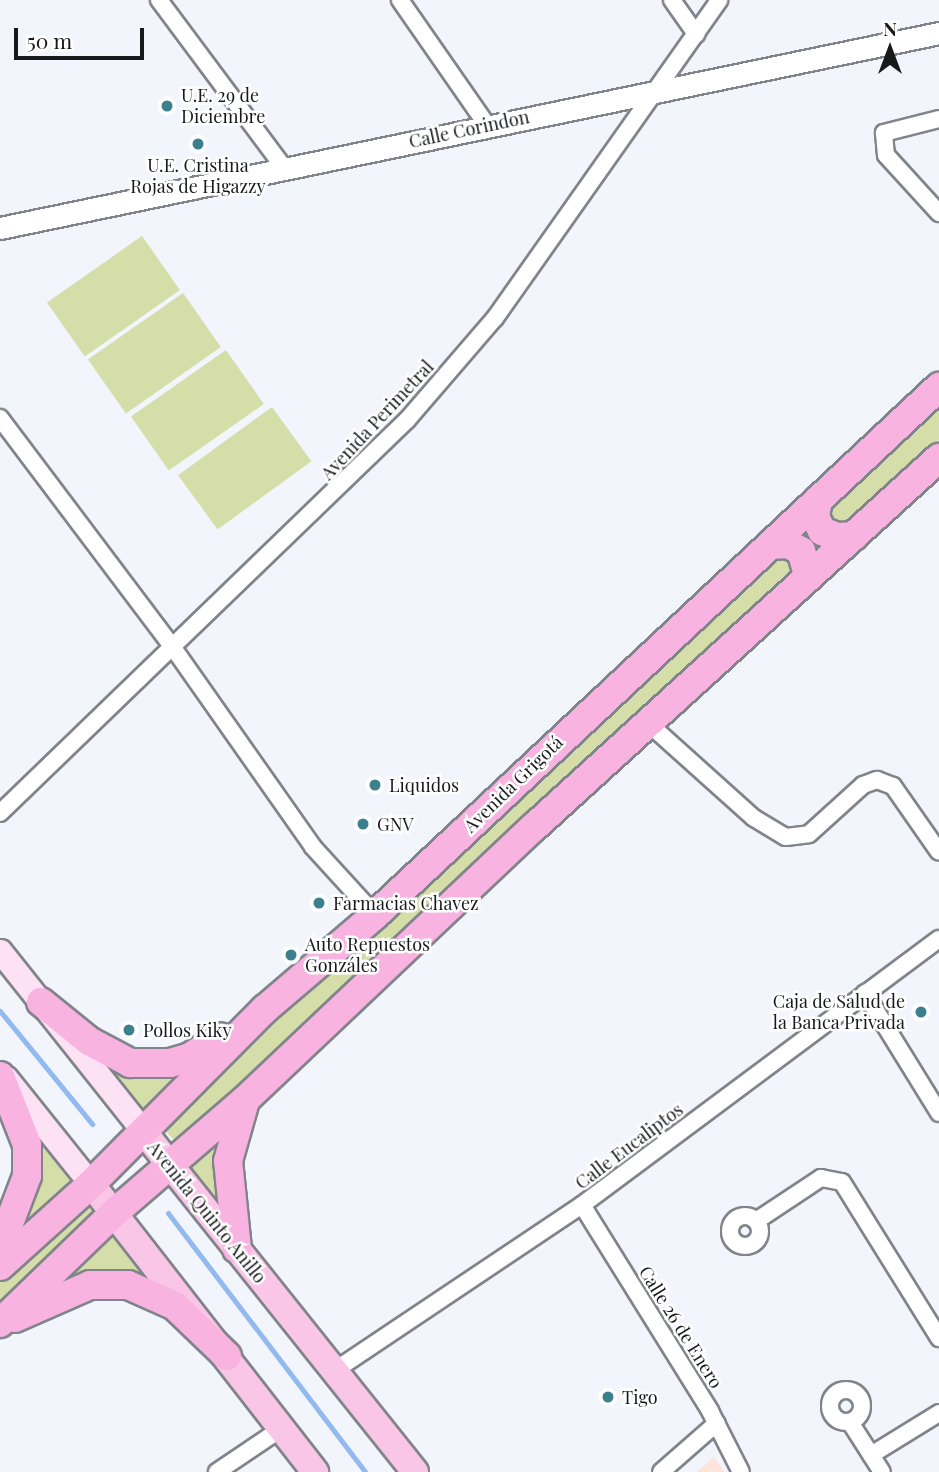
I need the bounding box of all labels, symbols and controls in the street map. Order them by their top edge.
scale bar [18,14,147,58]
north arrow [855,14,925,84]
text: N [883,15,897,41]
text: 50 m [27,26,72,54]
place label: U.E. 29 de Diciembre [181,85,265,128]
marker: U.E. 29 de Diciembre [159,98,175,114]
street label: Calle Corindon [407,106,531,152]
marker: U.E. Cristina Rojas de Higazzy [190,136,206,152]
place label: U.E. Cristina Rojas de Higazzy [130,155,266,198]
street label: Avenida Perimetral [316,356,438,484]
street label: Avenida Grigotá [459,731,567,837]
place label: Liquidos [389,774,459,796]
marker: Liquidos [367,777,383,793]
place label: GNV [377,813,414,835]
marker: GNV [355,816,371,832]
place label: Farmacias Chavez [333,892,479,914]
marker: Farmacias Chavez [311,895,327,911]
place label: Auto Repuestos Gonzáles [305,934,430,976]
marker: Auto Repuestos Gonzáles [283,947,299,963]
place label: Caja de Salud de la Banca Privada [772,991,905,1034]
marker: Caja de Salud de la Banca Privada [911,1002,931,1022]
place label: Pollos Kiky [143,1019,232,1041]
marker: Pollos Kiky [121,1022,137,1038]
street label: Calle Eucaliptos [571,1098,687,1194]
street label: Avenida Quinto Anillo [143,1136,271,1288]
street label: Calle 26 de Enero [635,1262,727,1392]
place label: Tigo [622,1386,658,1408]
marker: Tigo [600,1389,616,1405]

